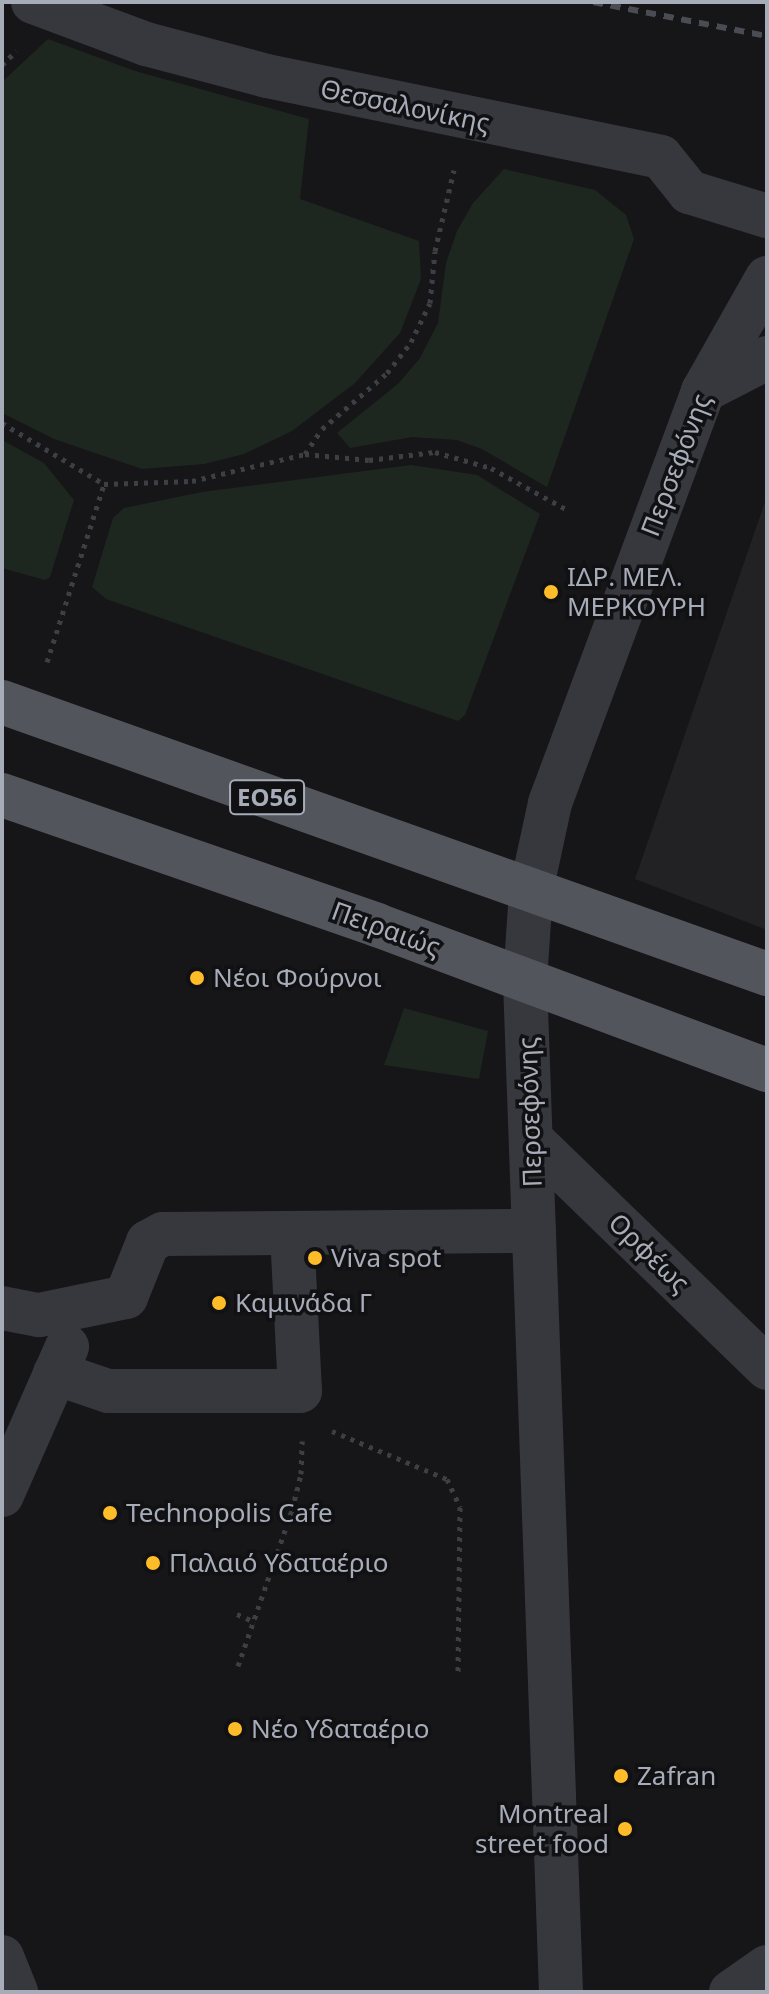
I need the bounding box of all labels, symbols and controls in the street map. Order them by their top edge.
street label: Θεσσαλονίκης [318,73,492,139]
street label: Περσεφόνης [635,389,717,541]
place label: ΙΔΡ. ΜΕΛ. ΜΕΡΚΟΥΡΗ [567,561,706,622]
marker: ΙΔΡ. ΜΕΛ. ΜΕΡΚΟΥΡΗ [542,583,560,601]
road number: ΕΟ56 [229,777,305,817]
street label: Πειραιώς [327,895,445,963]
place label: Νέοι Φούρνοι [213,962,382,994]
marker: Νέοι Φούρνοι [188,969,206,987]
street label: Περσεφόνης [512,1036,548,1188]
street label: Ορφέως [602,1207,696,1299]
place label: Viva spot [331,1242,441,1274]
marker: Viva spot [306,1249,324,1267]
place label: Καμινάδα Γ [235,1287,372,1319]
marker: Καμινάδα Γ [210,1294,228,1312]
place label: Technopolis Cafe [126,1497,333,1529]
marker: Technopolis Cafe [101,1504,119,1522]
place label: Παλαιό Υδαταέριο [169,1547,388,1579]
marker: Παλαιό Υδαταέριο [144,1554,162,1572]
place label: Νέο Υδαταέριο [251,1713,429,1745]
marker: Νέο Υδαταέριο [226,1720,244,1738]
place label: Zafran [637,1760,716,1792]
marker: Zafran [612,1767,630,1785]
place label: Montreal street food [475,1798,609,1860]
marker: Montreal street food [616,1820,634,1838]

